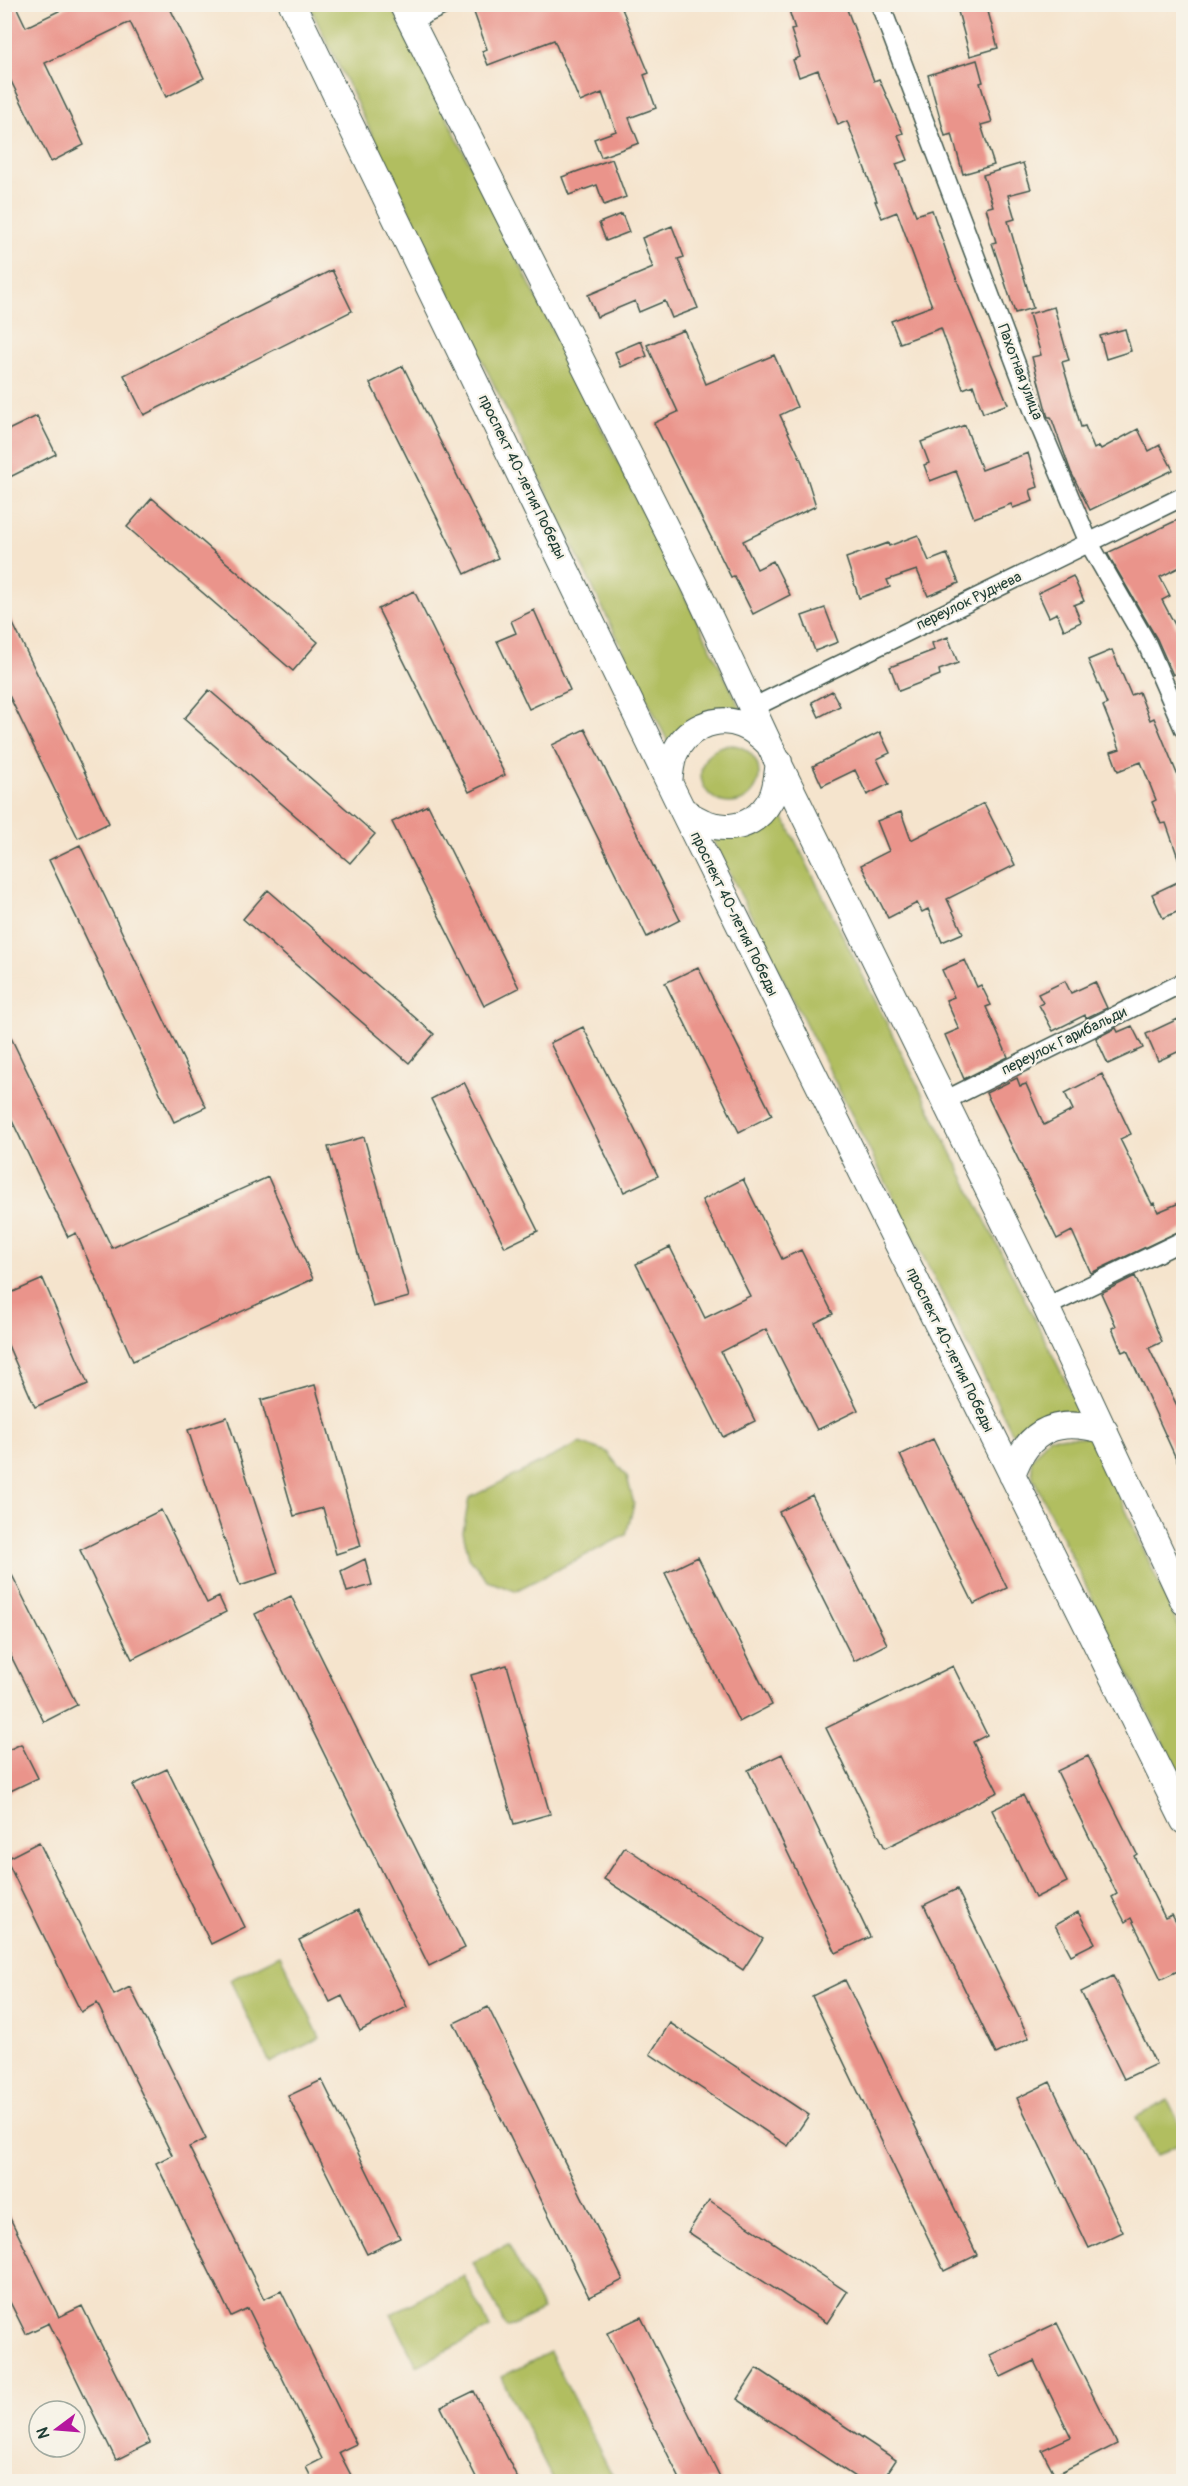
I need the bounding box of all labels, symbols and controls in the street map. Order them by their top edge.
street label: Пахотная улица [993,321,1047,423]
street label: проспект 40-летия Победы [474,392,570,562]
street label: переулок Руднева [913,567,1025,635]
street label: проспект 40-летия Победы [686,829,782,999]
street label: переулок Гарибальди [998,1002,1130,1080]
street label: проспект 40-летия Победы [902,1265,998,1435]
north arrow [27,2399,87,2459]
text: N [32,2425,55,2441]

